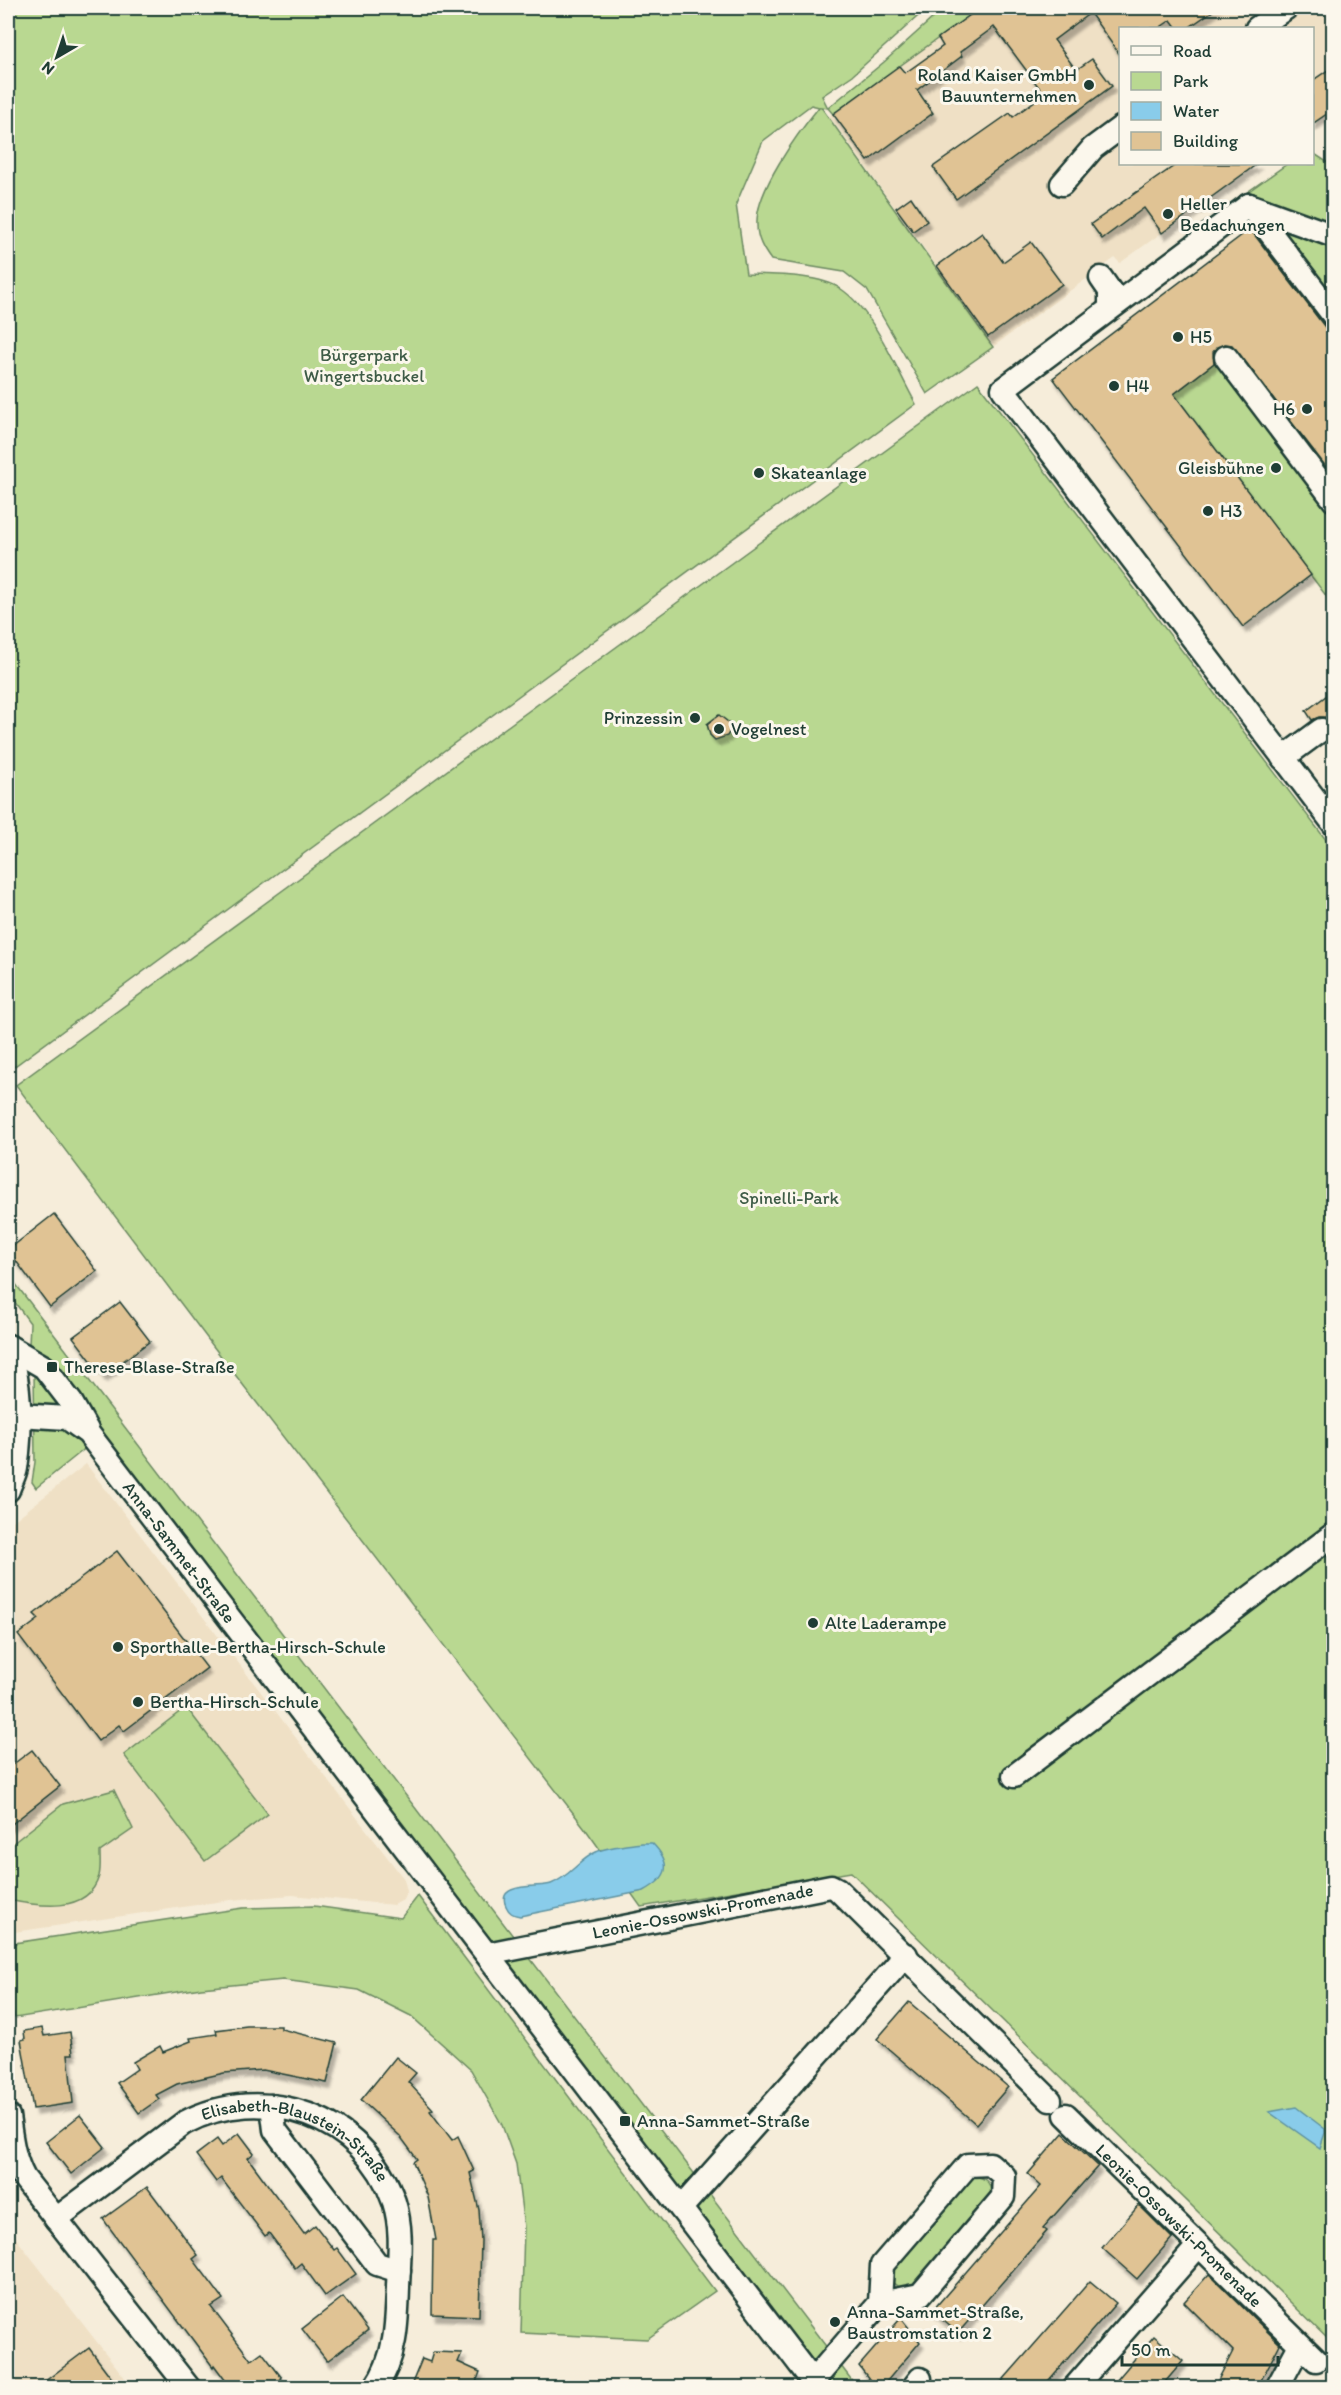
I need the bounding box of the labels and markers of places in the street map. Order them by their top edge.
place label: Roland Kaiser GmbH Bauunternehmen [917,64,1077,107]
marker: Roland Kaiser GmbH Bauunternehmen [1082,78,1096,92]
place label: Heller Bedachungen [1180,193,1285,236]
marker: Heller Bedachungen [1161,207,1175,221]
place label: H5 [1190,326,1212,348]
marker: H5 [1171,330,1185,344]
place label: H4 [1126,375,1149,397]
marker: H4 [1107,379,1121,393]
place label: H6 [1273,398,1295,420]
marker: H6 [1300,402,1314,416]
place label: Gleisbühne [1178,457,1264,479]
marker: Gleisbühne [1269,461,1283,475]
place label: Skateanlage [771,462,867,484]
marker: Skateanlage [752,466,766,480]
place label: H3 [1220,500,1242,522]
marker: H3 [1201,504,1215,518]
place label: Prinzessin [604,707,683,729]
marker: Prinzessin [688,711,702,725]
place label: Vogelnest [731,718,807,740]
marker: Vogelnest [712,722,726,736]
place label: Therese-Blase-Straße [64,1356,235,1378]
marker: Therese-Blase-Straße [45,1360,59,1374]
place label: Alte Laderampe [825,1612,946,1634]
marker: Alte Laderampe [806,1616,820,1630]
place label: Sporthalle-Bertha-Hirsch-Schule [130,1636,386,1658]
marker: Sporthalle-Bertha-Hirsch-Schule [111,1640,125,1654]
place label: Bertha-Hirsch-Schule [150,1691,319,1713]
marker: Bertha-Hirsch-Schule [131,1695,145,1709]
place label: Anna-Sammet-Straße [637,2110,810,2132]
marker: Anna-Sammet-Straße [618,2114,632,2128]
place label: Anna-Sammet-Straße, Baustromstation 2 [847,2301,1024,2344]
marker: Anna-Sammet-Straße, Baustromstation 2 [828,2315,842,2329]

